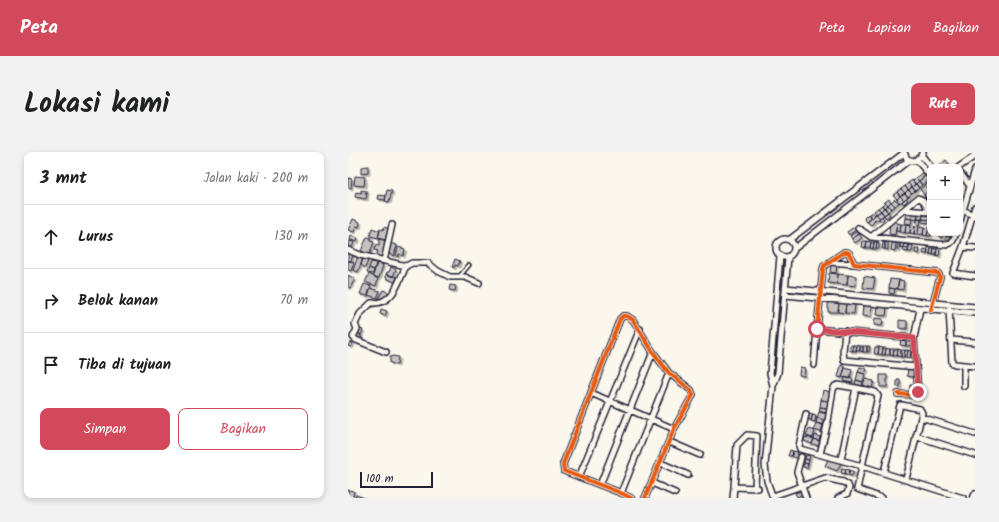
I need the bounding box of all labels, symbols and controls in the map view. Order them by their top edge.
text: Peta [20,13,58,43]
text: Peta [819,17,845,39]
text: Lapisan [867,17,911,39]
text: Bagikan [933,17,979,39]
text: Lokasi kami [24,82,170,127]
button: Rute [911,83,975,125]
map controls [927,164,963,236]
button: + [927,164,963,200]
text: 3 mnt [40,165,87,192]
text: Jalan kaki · 200 m [203,168,308,189]
button: − [927,200,963,236]
text: Lurus [78,225,113,249]
icon: ahead [40,226,62,248]
text: 130 m [274,226,308,247]
text: Belok kanan [78,289,158,313]
icon: right [40,290,62,312]
text: 70 m [280,290,308,311]
route start [808,320,826,338]
text: Tiba di tujuan [78,353,171,377]
icon: arrive [40,354,62,376]
route end [909,383,927,401]
button: Simpan [40,408,170,450]
button: Bagikan [178,408,308,450]
scale bar [360,470,433,489]
text: 100 m [366,470,394,488]

